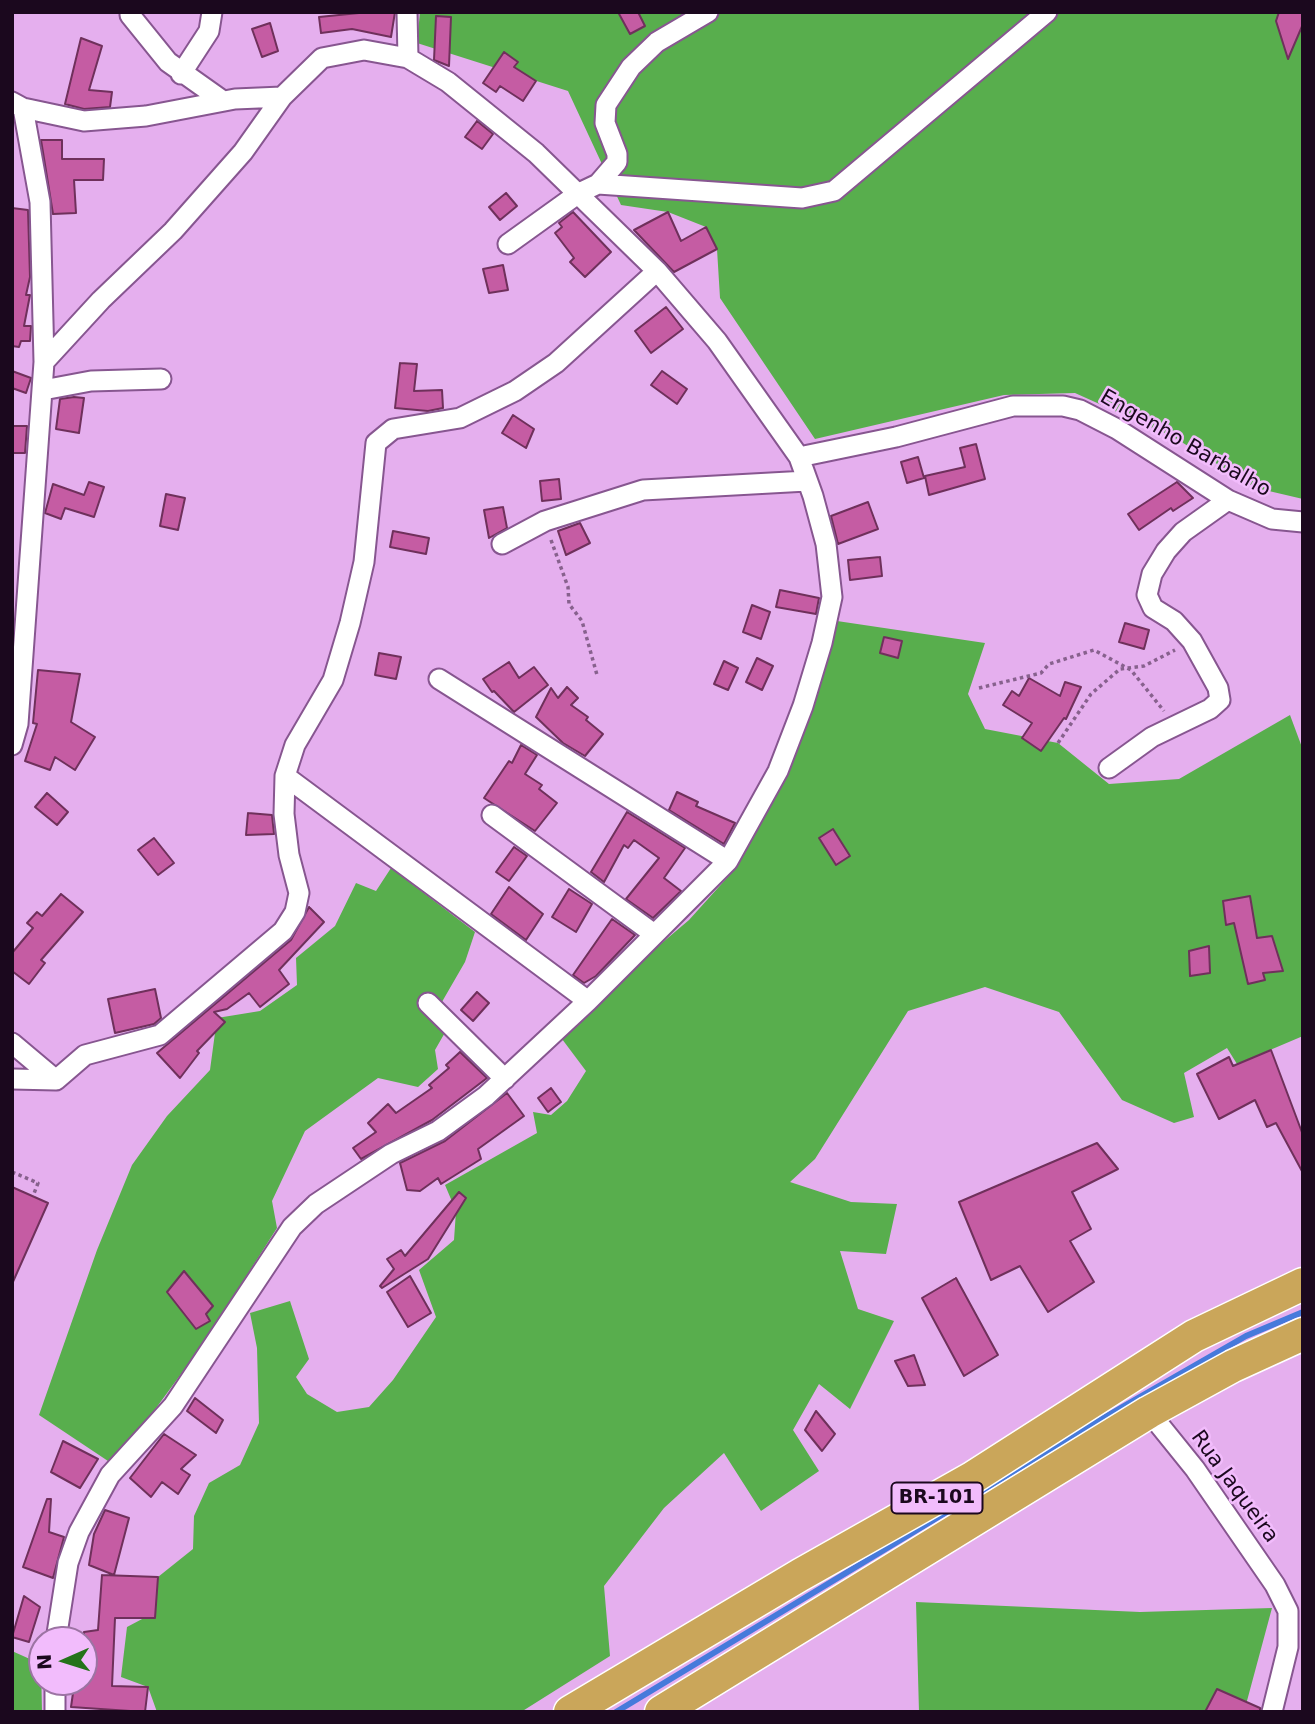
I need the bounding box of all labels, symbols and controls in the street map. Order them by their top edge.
street label: Engenho Barbalho [1095,385,1275,503]
street label: Rua Jaqueira [1185,1426,1283,1548]
road number: BR-101 [892,1482,982,1514]
north arrow [28,1626,98,1696]
text: N [33,1653,55,1671]

